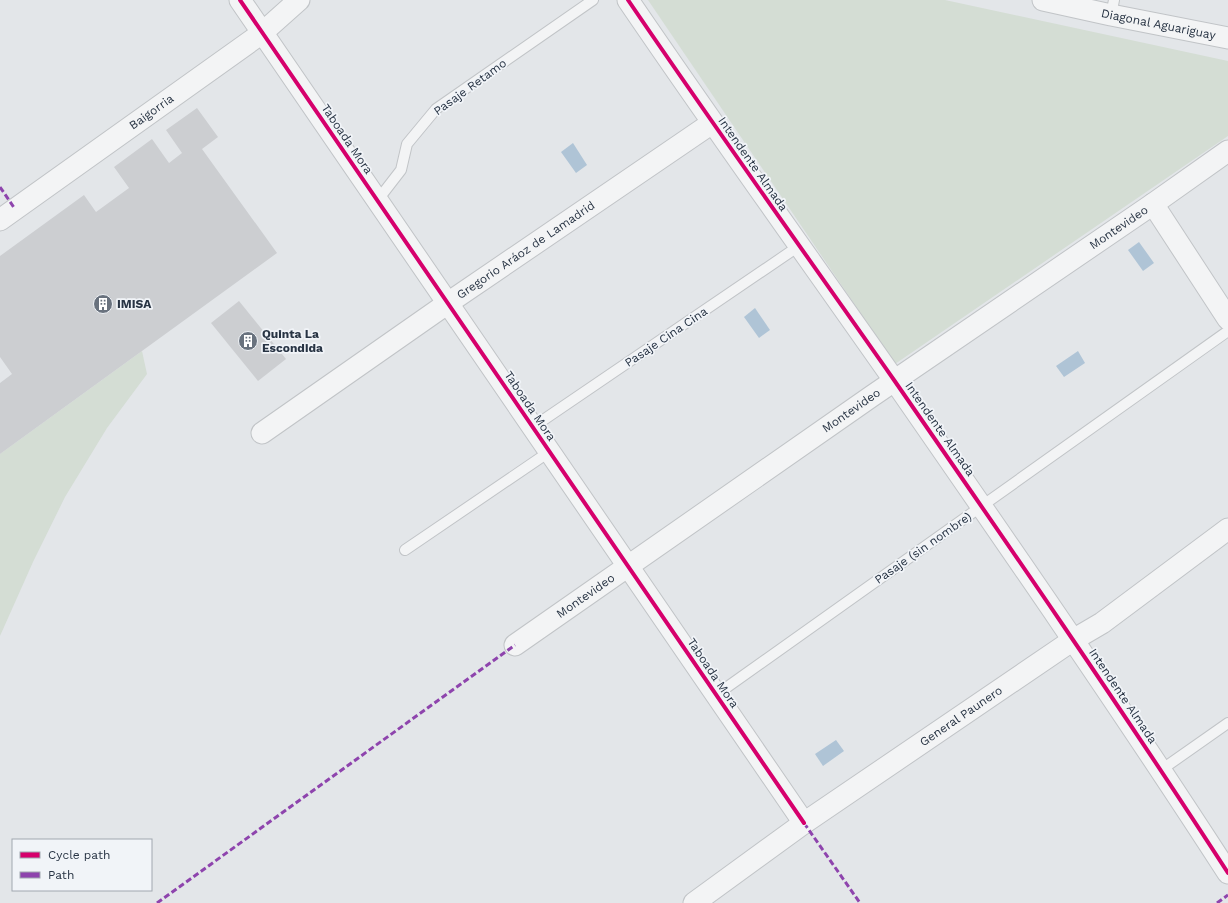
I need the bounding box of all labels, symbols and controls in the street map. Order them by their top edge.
street label: Diagonal Aguariguay [1100,6,1218,43]
street label: Pasaje Retamo [431,56,509,118]
street label: Baigorria [126,91,176,133]
street label: Taboada Mora [318,101,376,177]
street label: Intendente Almada [715,114,791,214]
street label: Gregorio Aráoz de Lamadrid [454,198,597,302]
street label: Montevideo [1087,203,1151,252]
building icon: IMISA [92,293,114,315]
place label: IMISA [117,297,152,311]
street label: Pasaje Cina Cina [622,304,710,370]
place label: Quinta La Escondida [262,327,323,355]
building icon: Quinta La Escondida [237,330,259,352]
street label: Taboada Mora [501,368,559,444]
street label: Intendente Almada [902,379,978,479]
street label: Montevideo [820,385,883,436]
street label: Pasaje (sin nombre) [872,509,974,587]
street label: Montevideo [554,571,617,621]
street label: Taboada Mora [684,635,742,711]
street label: Intendente Almada [1086,646,1160,746]
street label: General Paunero [917,683,1005,749]
legend [12,839,152,891]
text: Cycle path [48,848,110,862]
text: Path [48,868,74,882]

